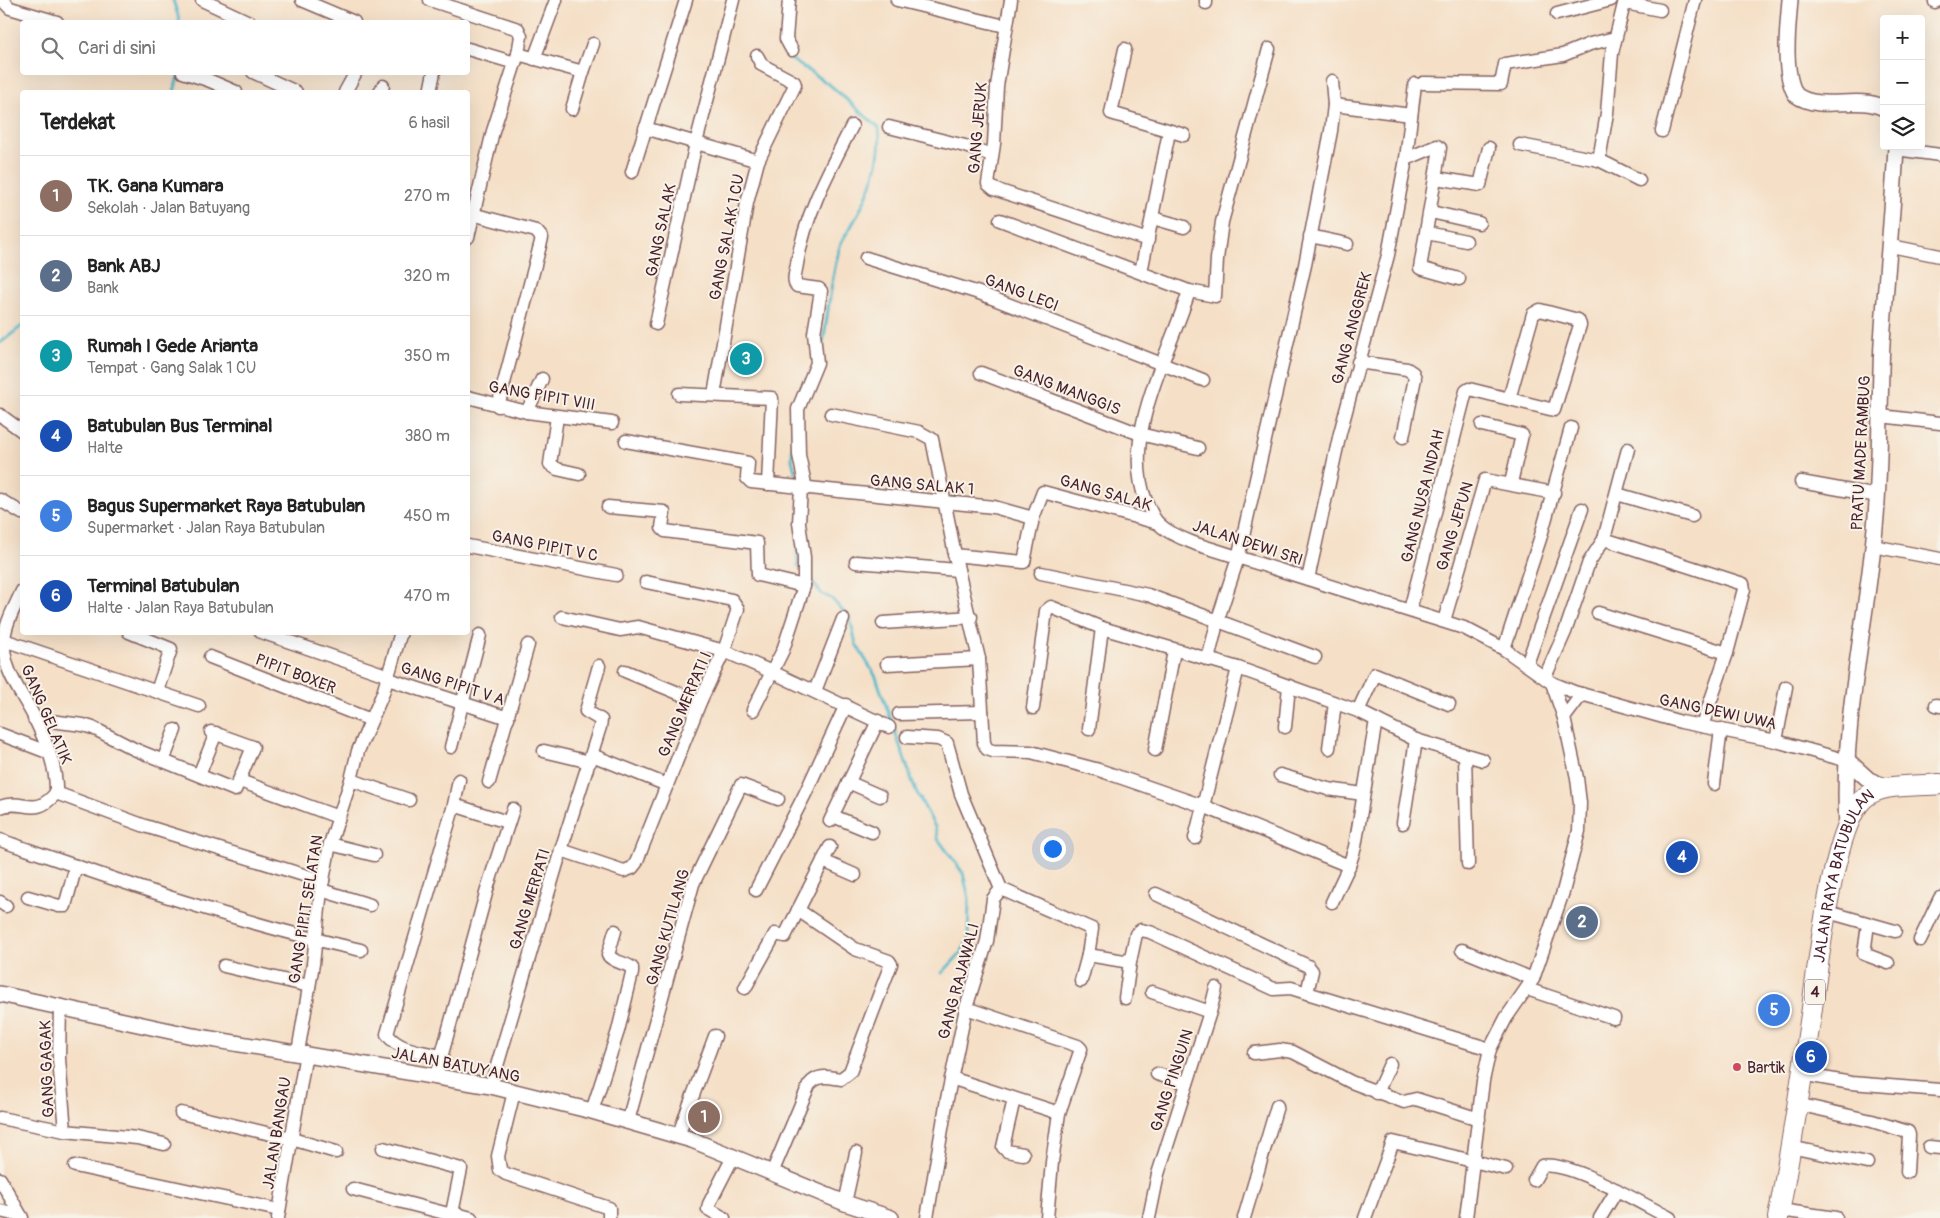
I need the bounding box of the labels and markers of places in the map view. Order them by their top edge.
pin: 3 [730,340,762,378]
pin: 4 [1666,838,1698,876]
pin: 2 [1566,903,1598,941]
pin: 5 [1758,991,1790,1029]
pin: 6 [1795,1038,1827,1076]
place label: Bartik [1747,1058,1786,1078]
marker: Bartik [1731,1061,1743,1073]
pin: 1 [688,1098,720,1136]

